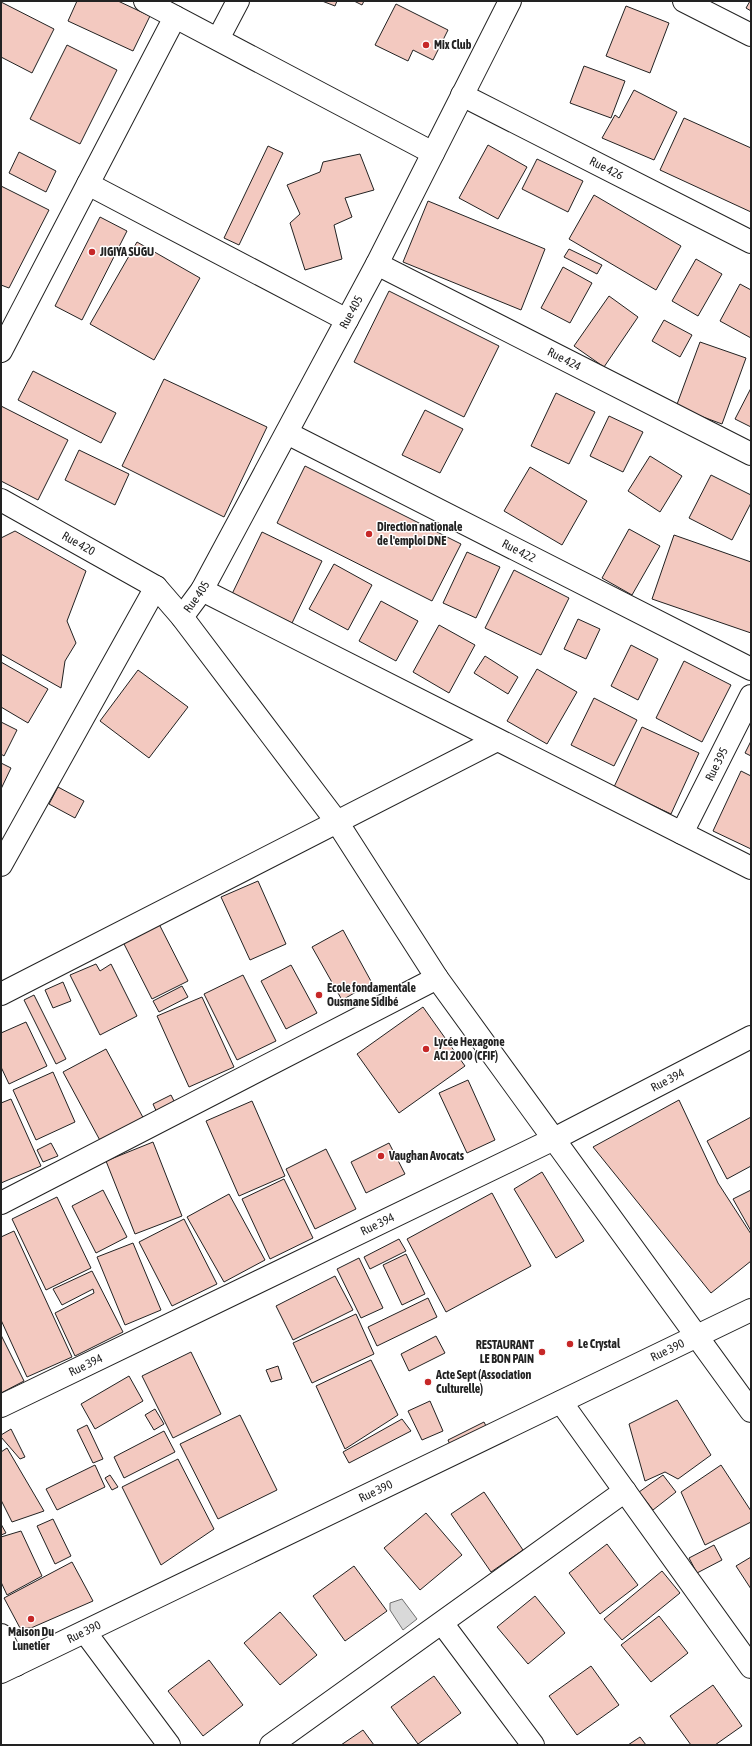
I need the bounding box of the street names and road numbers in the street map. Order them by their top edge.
street label: Rue 426 [587,154,626,183]
street label: Rue 405 [337,293,366,331]
street label: Rue 424 [545,345,584,374]
street label: Rue 420 [60,529,98,559]
street label: Rue 422 [500,537,538,565]
street label: Rue 405 [181,578,213,615]
street label: Rue 395 [702,745,731,783]
street label: Rue 394 [648,1066,687,1095]
street label: Rue 394 [358,1210,397,1238]
street label: Rue 390 [648,1336,687,1364]
street label: Rue 394 [66,1351,105,1379]
street label: Rue 390 [356,1477,395,1505]
street label: Rue 390 [65,1618,103,1646]

